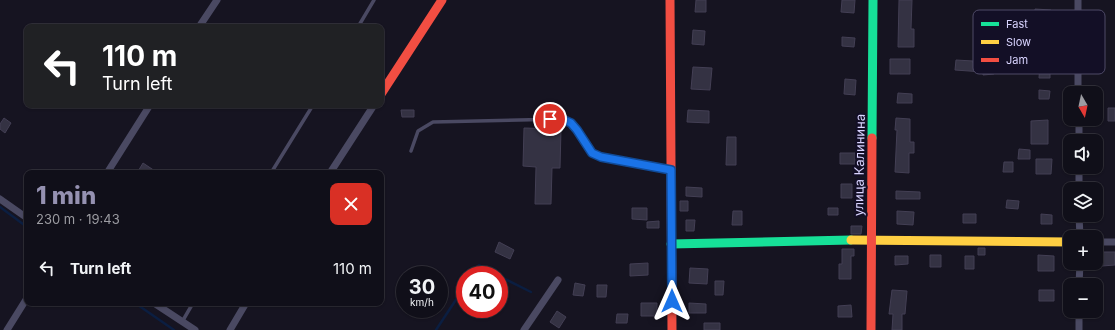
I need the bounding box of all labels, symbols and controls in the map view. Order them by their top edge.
legend [973,10,1105,74]
text: Fast [1006,17,1028,31]
text: Slow [1006,35,1031,49]
text: 110 m [102,39,177,73]
icon: left [36,40,88,92]
text: Jam [1006,53,1028,67]
text: Turn left [102,73,172,94]
north arrow [1063,86,1103,126]
map controls [1063,86,1103,318]
pin [533,102,567,136]
icon: arrive [539,108,561,130]
street label: улица Калинина [850,114,868,216]
button: sound [1063,134,1103,174]
text: 1 min [36,181,96,210]
button: layers [1063,182,1103,222]
button: close [330,183,372,225]
text: 230 m · 19:43 [36,211,120,227]
button: + [1063,230,1103,270]
icon: left [36,257,58,279]
text: Turn left [70,259,131,278]
text: 110 m [333,259,372,278]
speed limit sign: 40 [456,266,508,318]
text: 30 [409,275,435,299]
button: − [1063,278,1103,318]
position arrow [651,280,693,322]
text: km/h [410,296,434,308]

